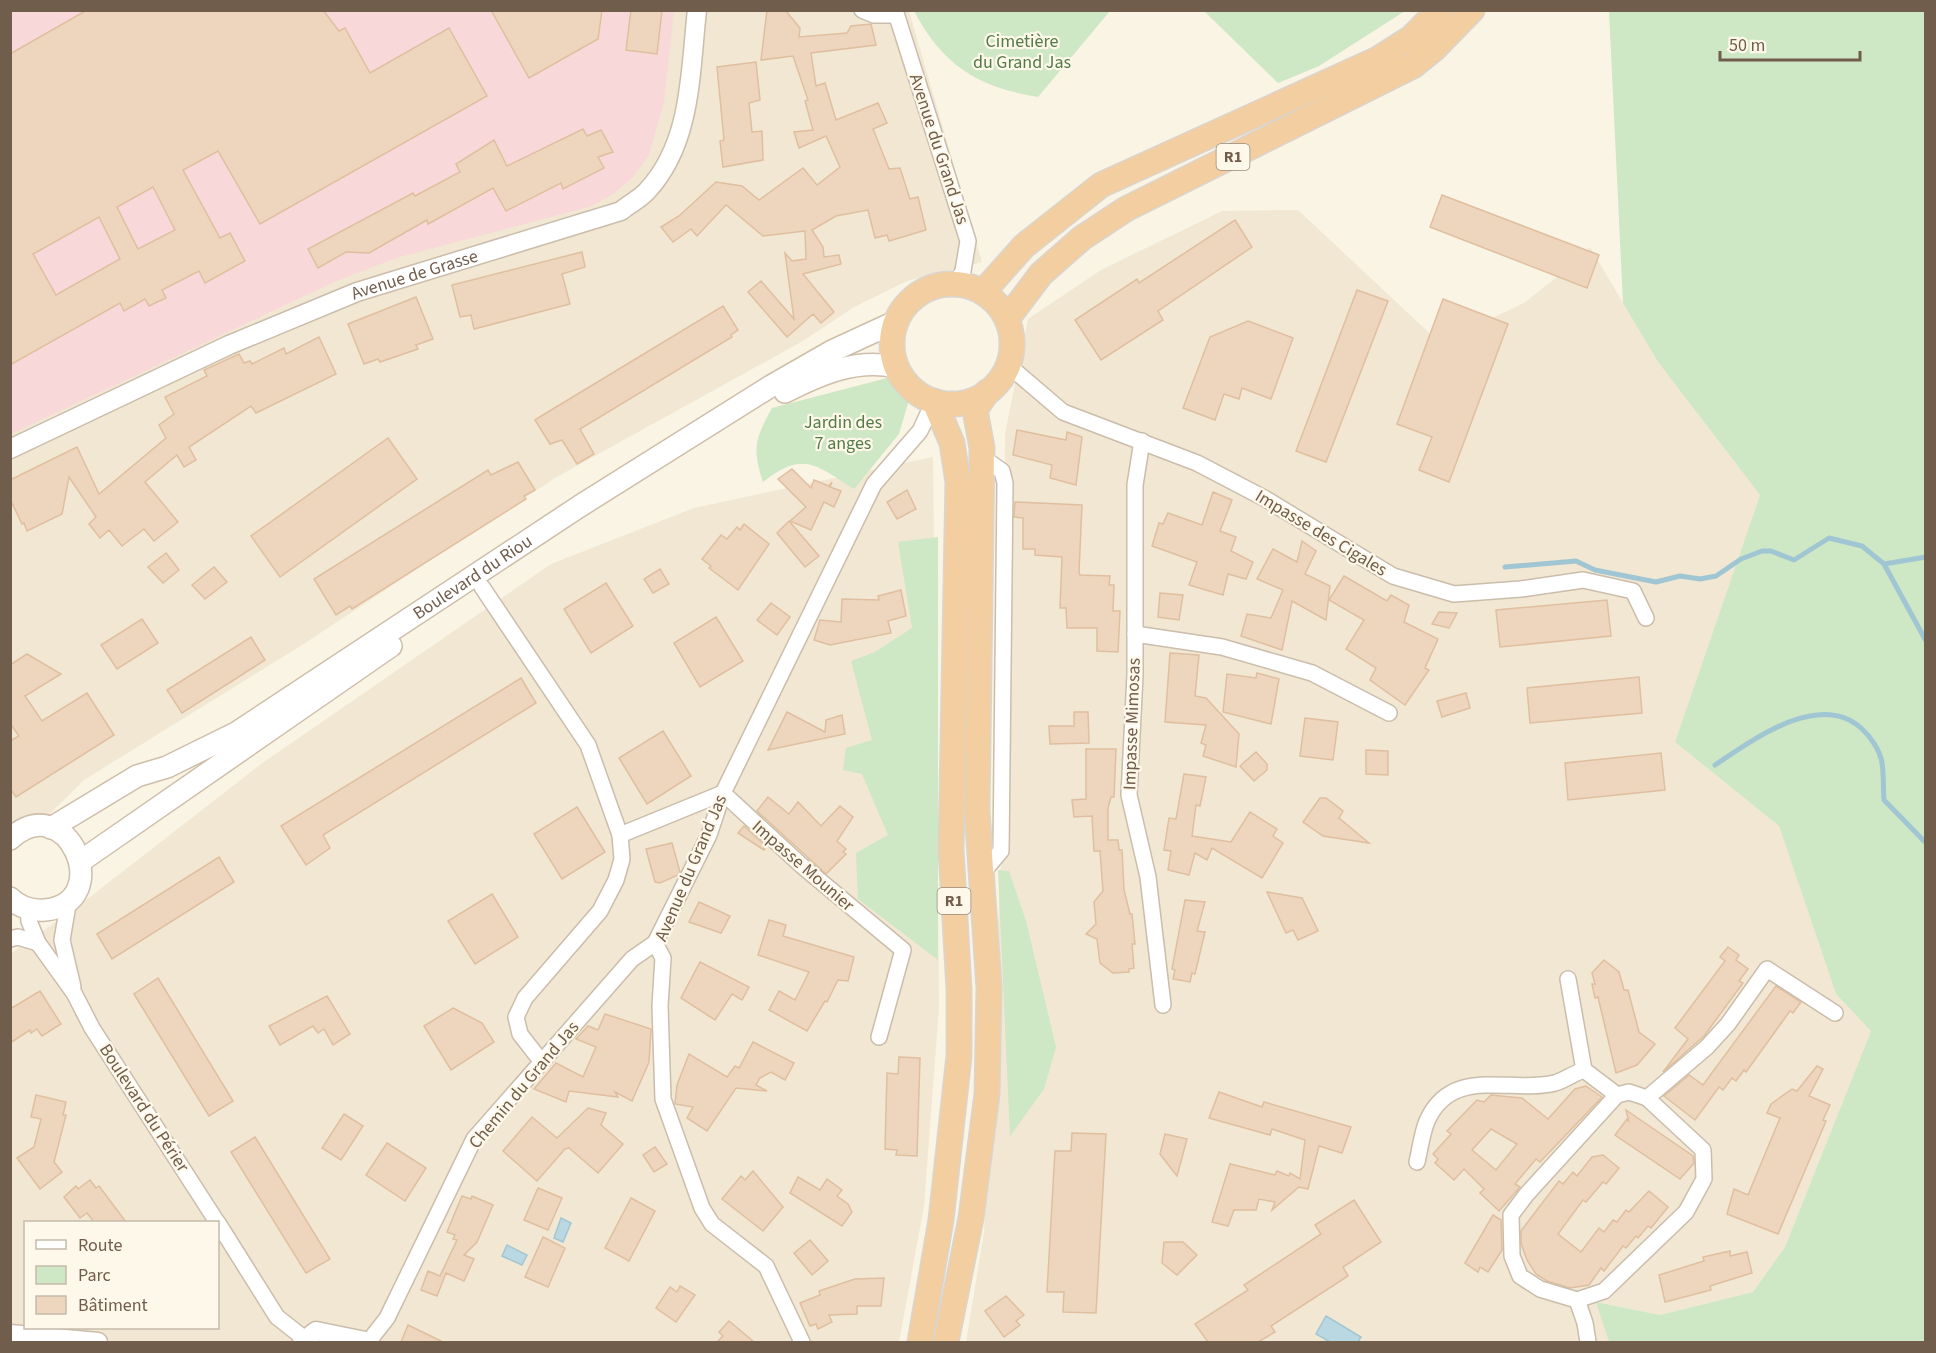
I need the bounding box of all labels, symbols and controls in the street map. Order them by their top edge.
scale bar [1720,24,1860,62]
park label: Cimetière du Grand Jas [973,29,1071,75]
text: 50 m [1729,33,1765,58]
street label: Avenue du Grand Jas [903,70,975,228]
road number: R1 [1216,144,1250,170]
street label: Avenue de Grasse [347,243,481,306]
park label: Jardin des 7 anges [804,410,882,456]
street label: Impasse des Cigales [1250,484,1392,582]
street label: Boulevard du Riou [408,528,537,625]
street label: Impasse Mimosas [1117,657,1147,791]
street label: Avenue du Grand Jas [649,791,733,945]
street label: Impasse Mounier [746,815,860,918]
road number: R1 [938,888,970,914]
street label: Chemin du Grand Jas [463,1016,585,1154]
street label: Boulevard du Périer [93,1039,195,1178]
legend [24,1221,219,1329]
text: Route [78,1233,122,1258]
text: Parc [78,1263,111,1288]
text: Bâtiment [78,1293,148,1318]

